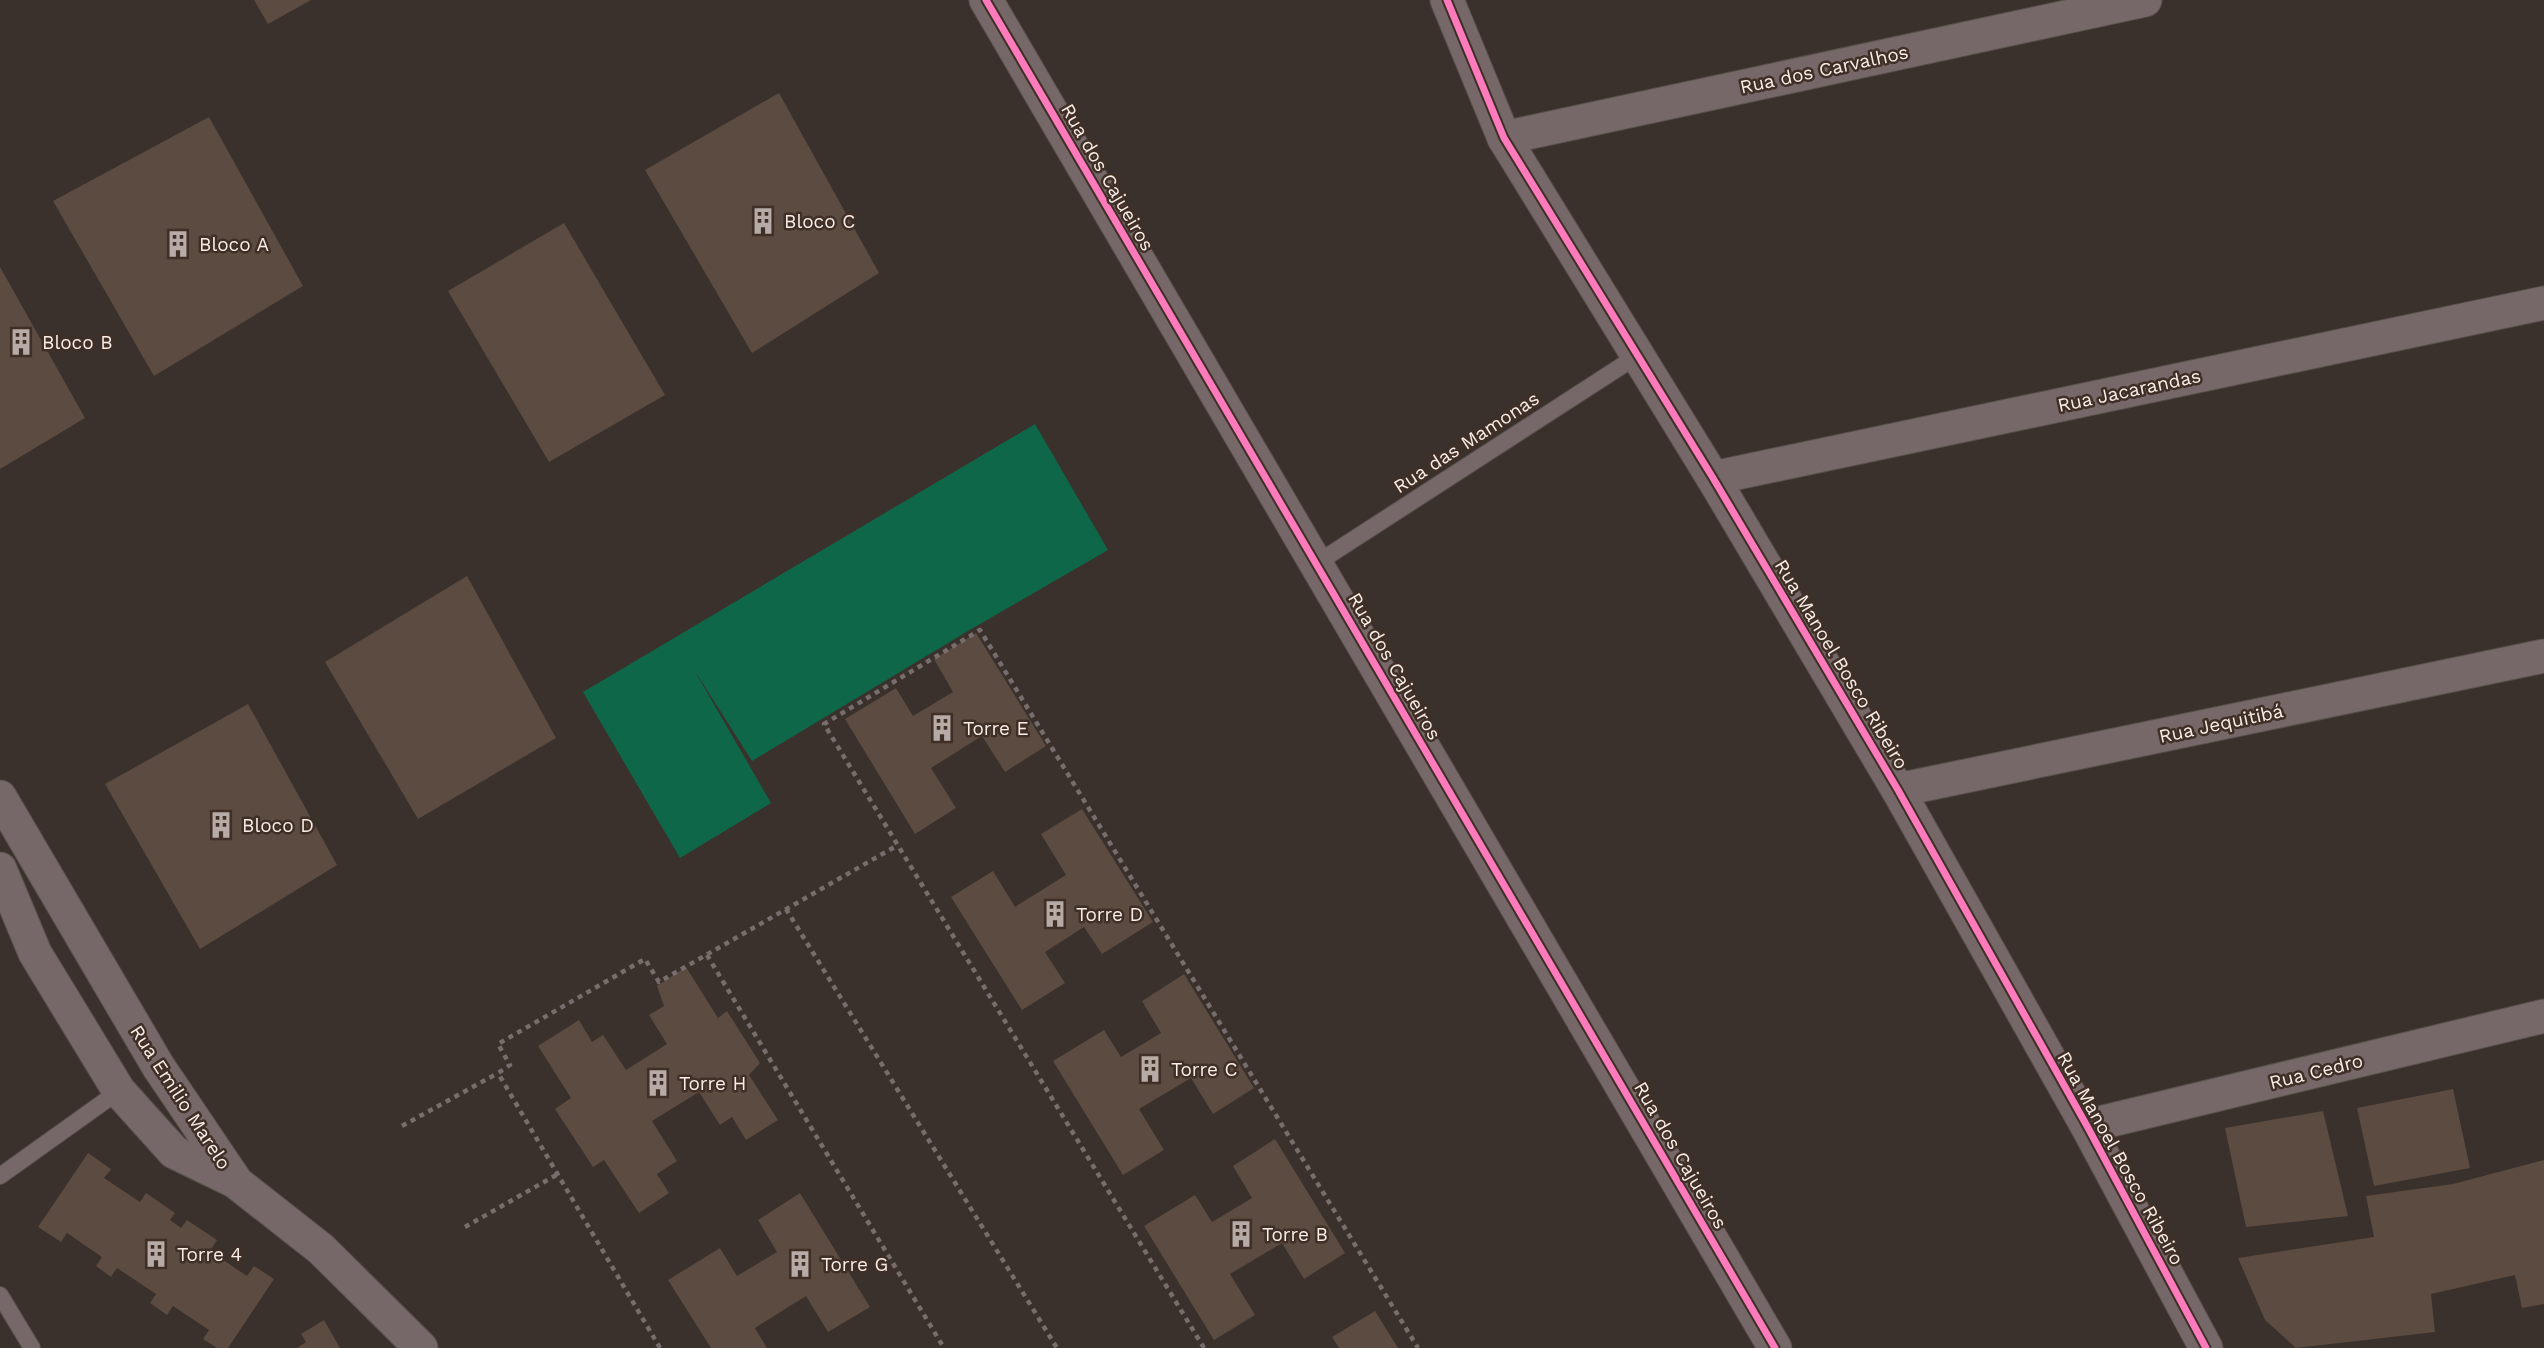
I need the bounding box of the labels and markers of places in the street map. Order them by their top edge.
building icon: Bloco C [748,206,778,236]
place label: Bloco C [784,210,855,233]
building icon: Bloco A [163,229,193,259]
place label: Bloco A [199,233,269,256]
building icon: Bloco B [6,327,36,357]
place label: Bloco B [42,331,113,354]
building icon: Torre E [927,713,957,743]
place label: Torre E [963,717,1029,740]
building icon: Bloco D [206,810,236,840]
place label: Bloco D [242,814,314,837]
building icon: Torre D [1040,899,1070,929]
place label: Torre D [1076,903,1143,926]
building icon: Torre C [1135,1054,1165,1084]
place label: Torre C [1171,1058,1237,1081]
building icon: Torre H [643,1068,673,1098]
place label: Torre H [679,1072,746,1095]
building icon: Torre B [1226,1219,1256,1249]
place label: Torre B [1262,1223,1328,1246]
building icon: Torre 4 [141,1239,171,1269]
place label: Torre 4 [177,1243,242,1266]
building icon: Torre G [785,1249,815,1279]
place label: Torre G [821,1253,888,1276]

